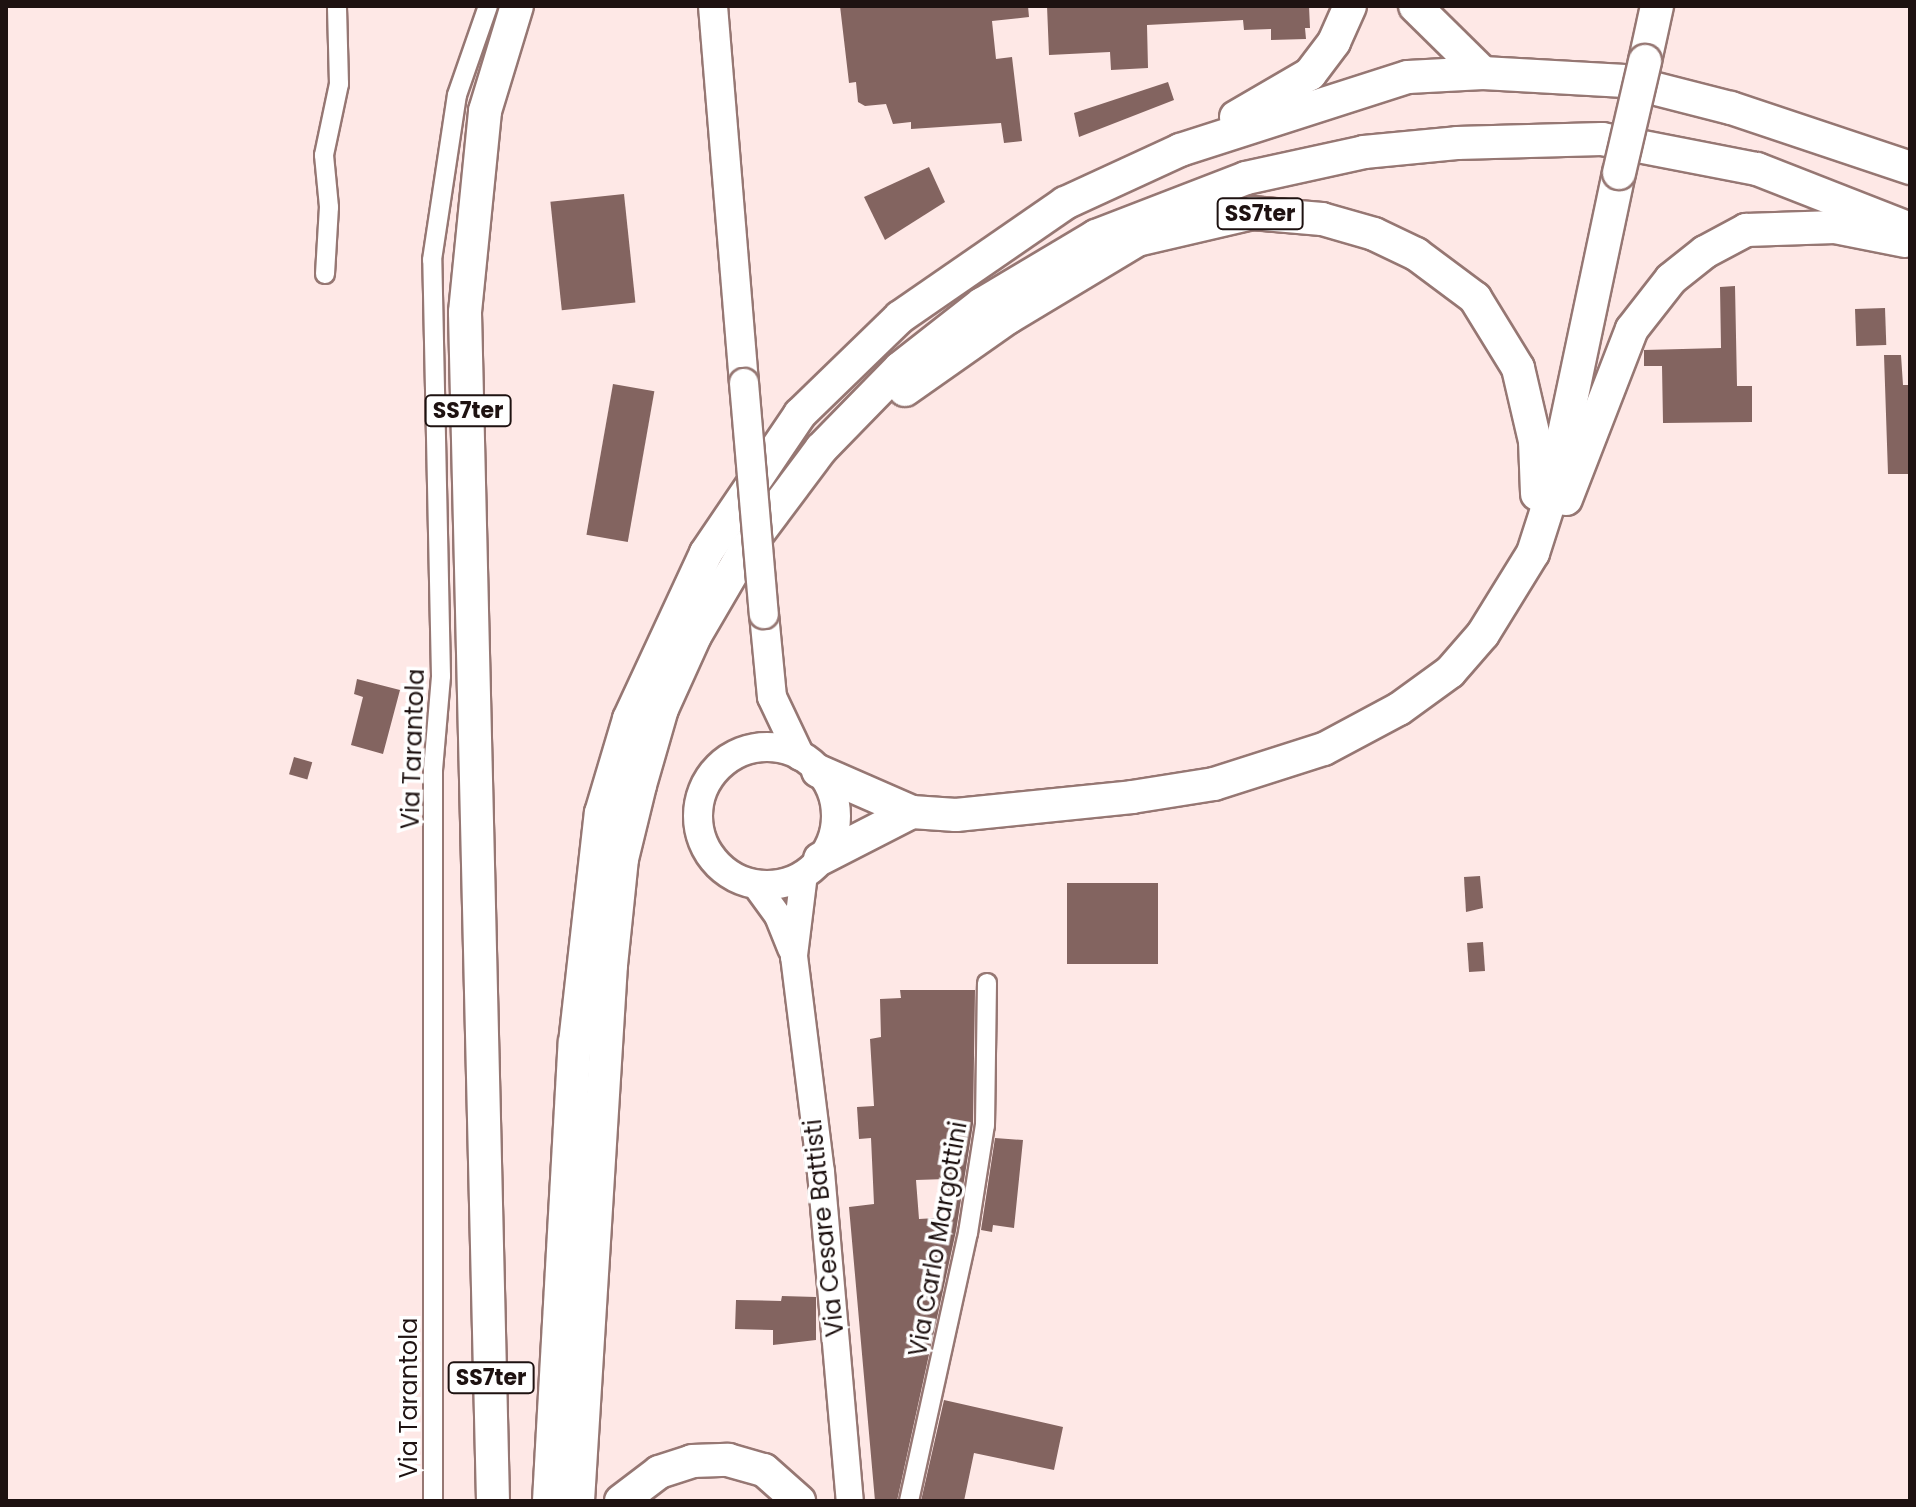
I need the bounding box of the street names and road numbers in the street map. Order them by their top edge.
road number: SS7ter [1216,196,1304,232]
road number: SS7ter [424,393,512,429]
street label: Via Tarantola [396,668,430,830]
street label: Via Cesare Battisti [798,1118,850,1338]
street label: Via Carlo Margottini [903,1119,973,1359]
street label: Via Tarantola [395,1318,423,1478]
road number: SS7ter [447,1360,535,1396]

